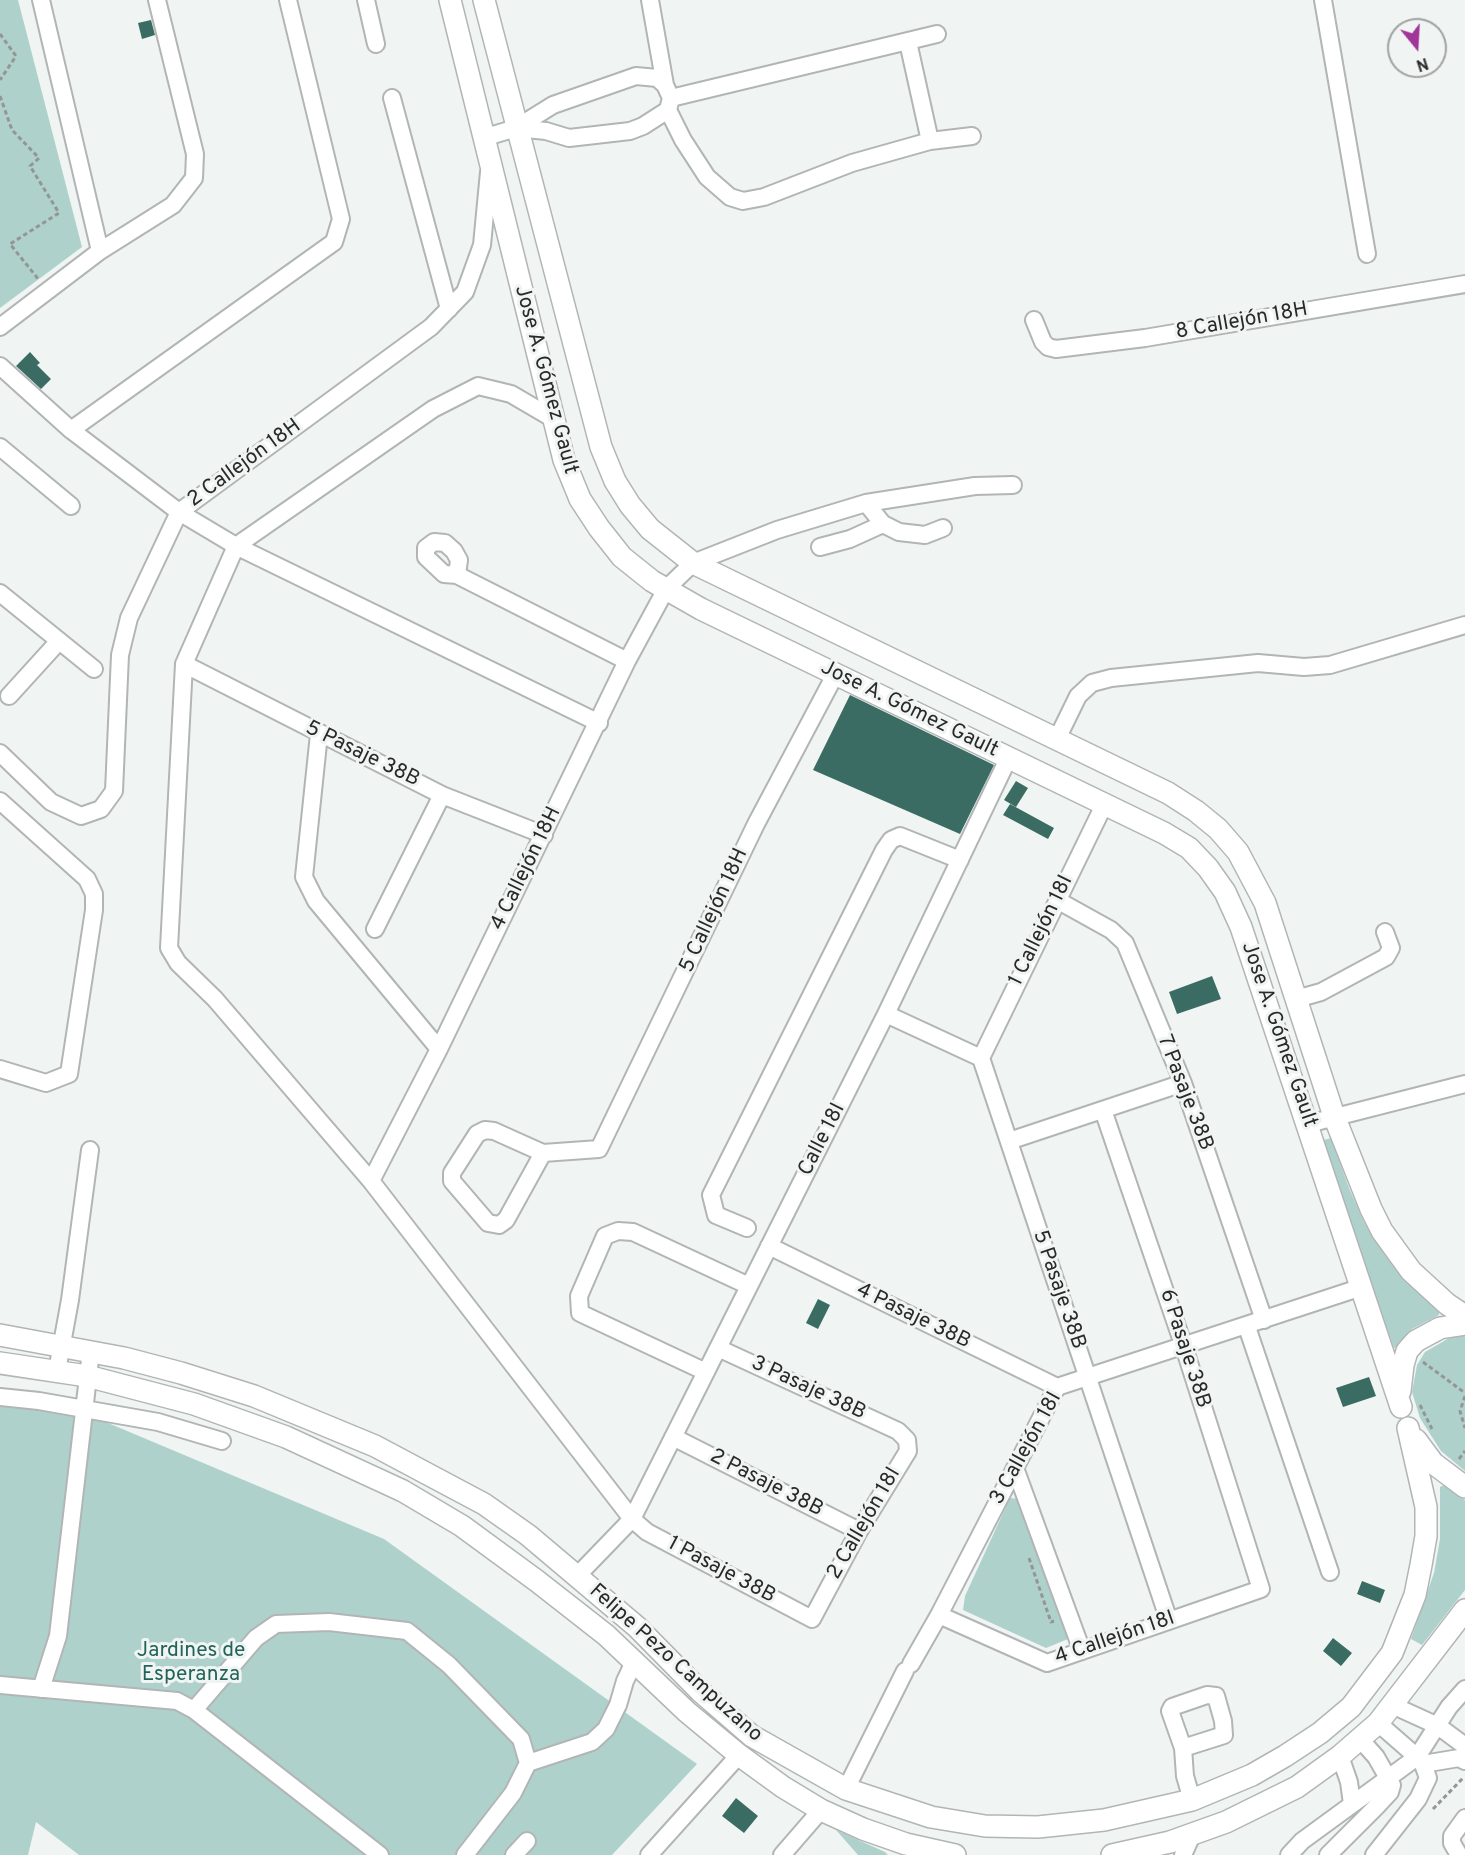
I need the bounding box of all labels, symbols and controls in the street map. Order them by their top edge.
north arrow [1387,18,1447,78]
text: N [1413,52,1431,75]
street label: Jose A. Gómez Gault [508,283,582,477]
street label: 8 Callejón 18H [1174,298,1310,346]
street label: 2 Callejón 18H [183,414,307,514]
street label: Jose A. Gómez Gault [816,656,1002,764]
street label: 5 Pasaje 38B [301,717,423,793]
street label: 4 Callejón 18H [486,803,568,935]
street label: 5 Callejón 18H [675,845,755,977]
street label: 1 Callejón 18I [1004,872,1080,990]
street label: Jose A. Gómez Gault [1234,939,1322,1131]
street label: 7 Pasaje 38B [1150,1032,1218,1154]
street label: Calle 18I [794,1099,852,1181]
street label: 5 Pasaje 38B [1026,1227,1090,1353]
street label: 4 Pasaje 38B [852,1279,974,1355]
street label: 6 Pasaje 38B [1153,1286,1215,1412]
street label: 3 Pasaje 38B [747,1351,869,1427]
street label: 3 Callejón 18I [986,1388,1068,1510]
street label: 2 Pasaje 38B [705,1445,827,1523]
street label: 2 Callejón 18I [823,1464,907,1584]
street label: 1 Pasaje 38B [663,1532,779,1610]
street label: Felipe Pezo Campuzano [583,1580,767,1748]
street label: 4 Callejón 18I [1052,1607,1178,1671]
park label: Jardines de Esperanza [137,1639,245,1689]

